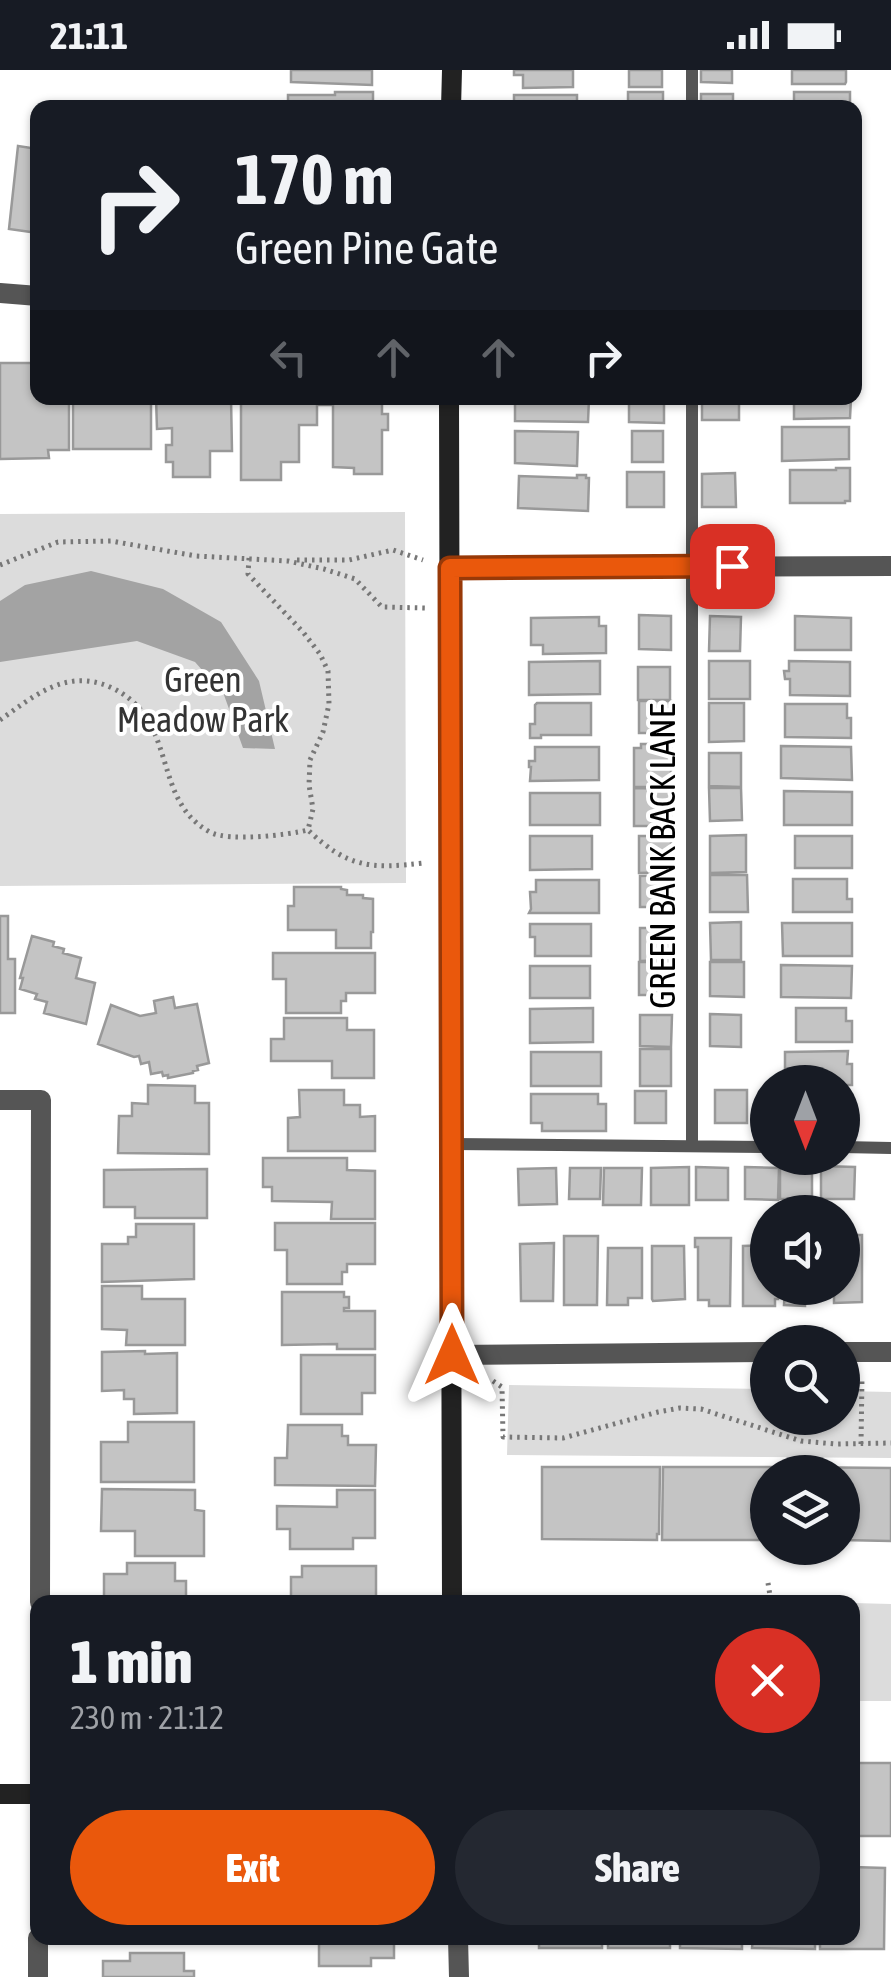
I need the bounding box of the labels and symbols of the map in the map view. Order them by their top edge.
pin [690,524,775,609]
park label: Green Meadow Park [117,659,289,739]
street label: GREEN BANK BACK LANE [642,703,682,1009]
north arrow [750,1065,860,1175]
position arrow [400,1303,504,1407]

